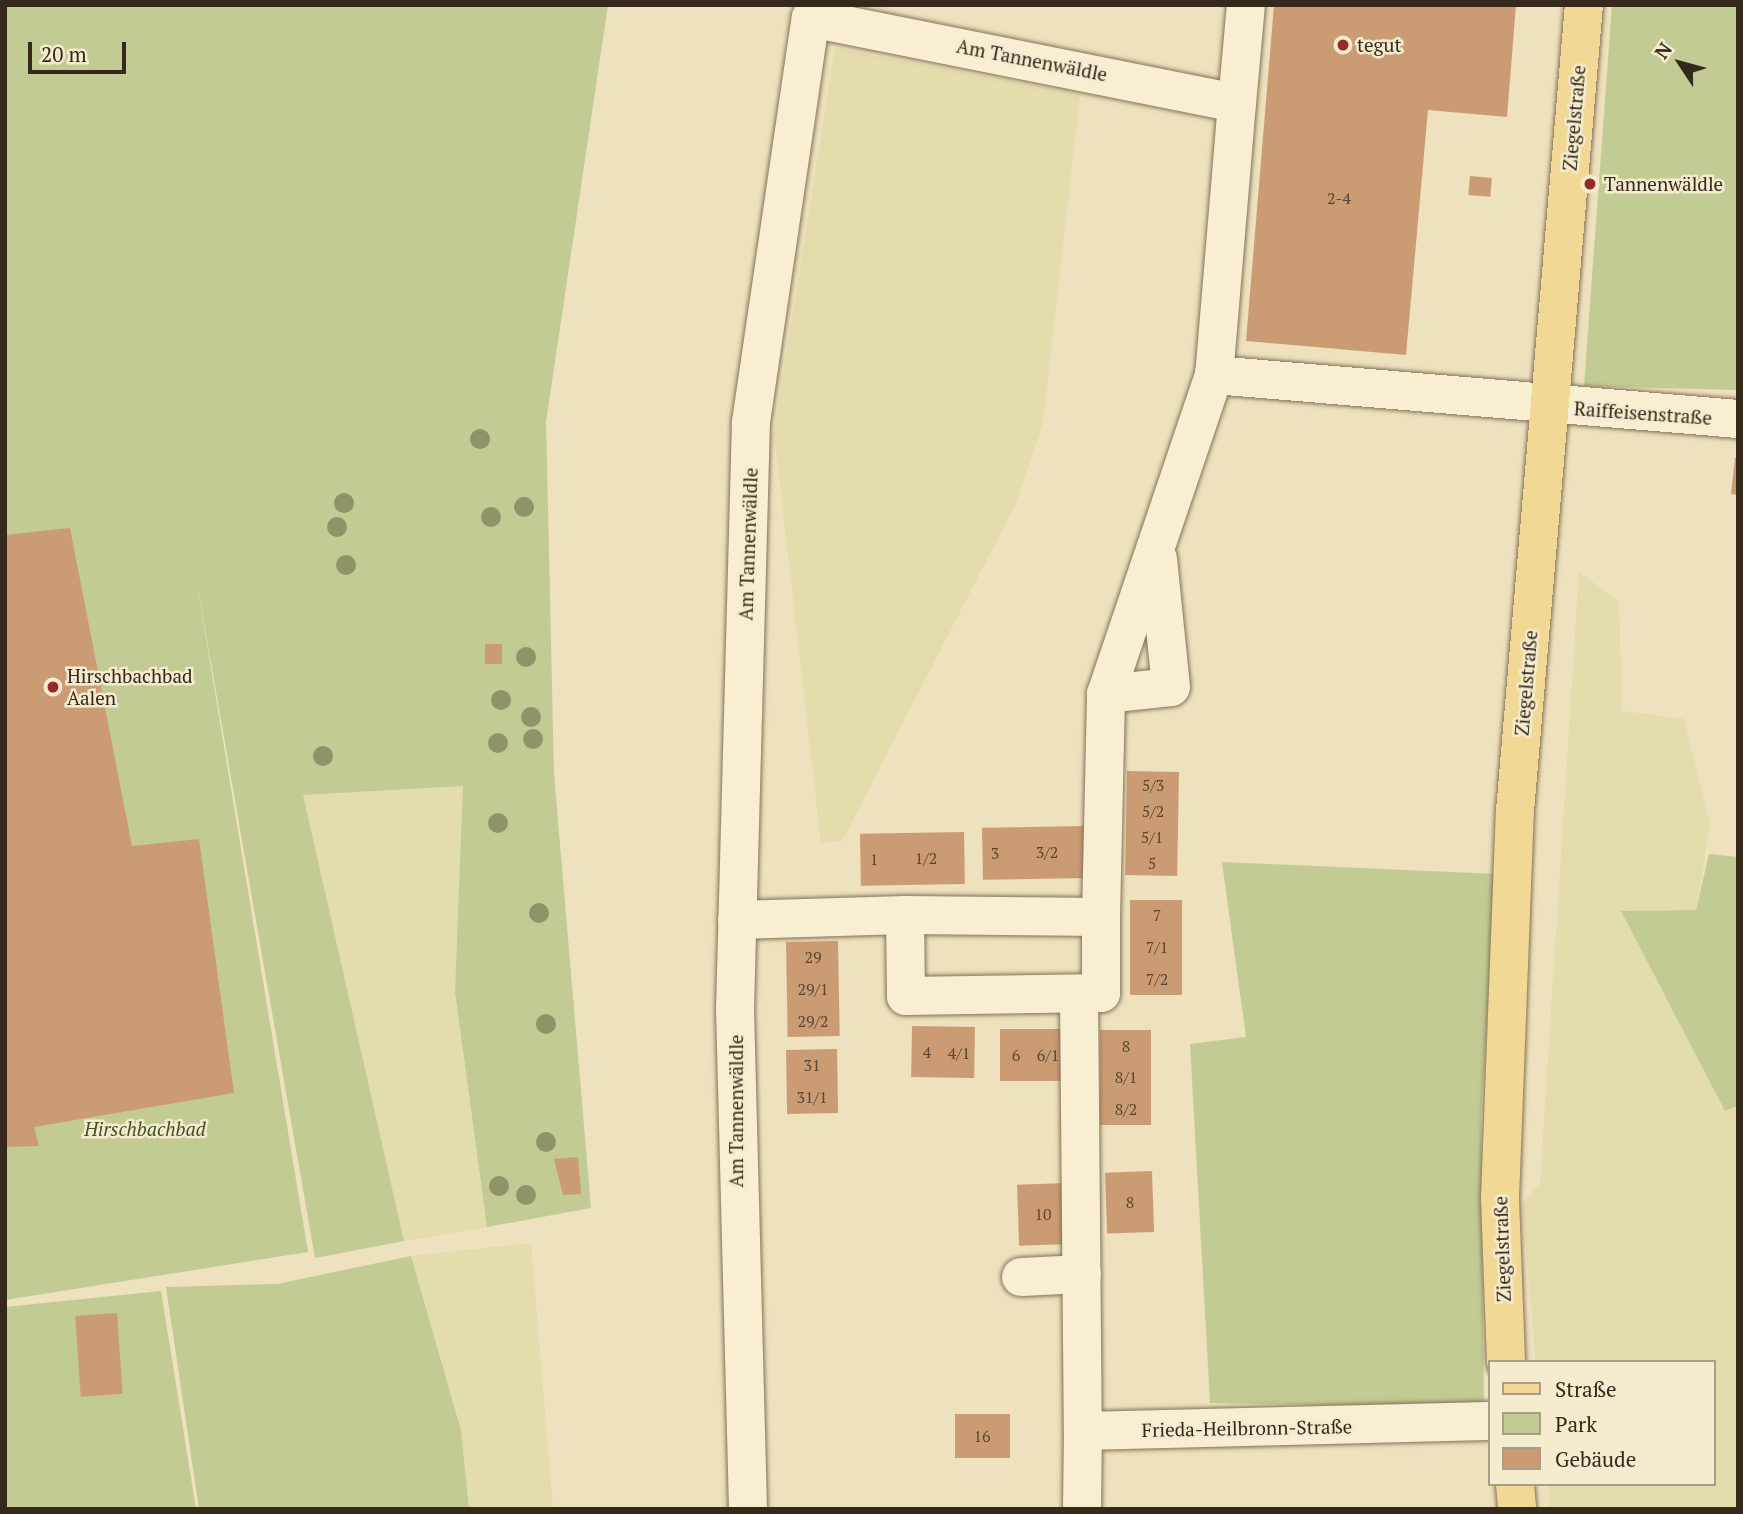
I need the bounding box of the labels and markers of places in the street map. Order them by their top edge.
place label: tegut [1357,34,1402,56]
marker: tegut [1335,37,1351,53]
place label: Tannenwäldle [1604,173,1723,195]
marker: Tannenwäldle [1582,176,1598,192]
place label: Hirschbachbad Aalen [67,665,193,709]
marker: Hirschbachbad Aalen [45,679,61,695]

